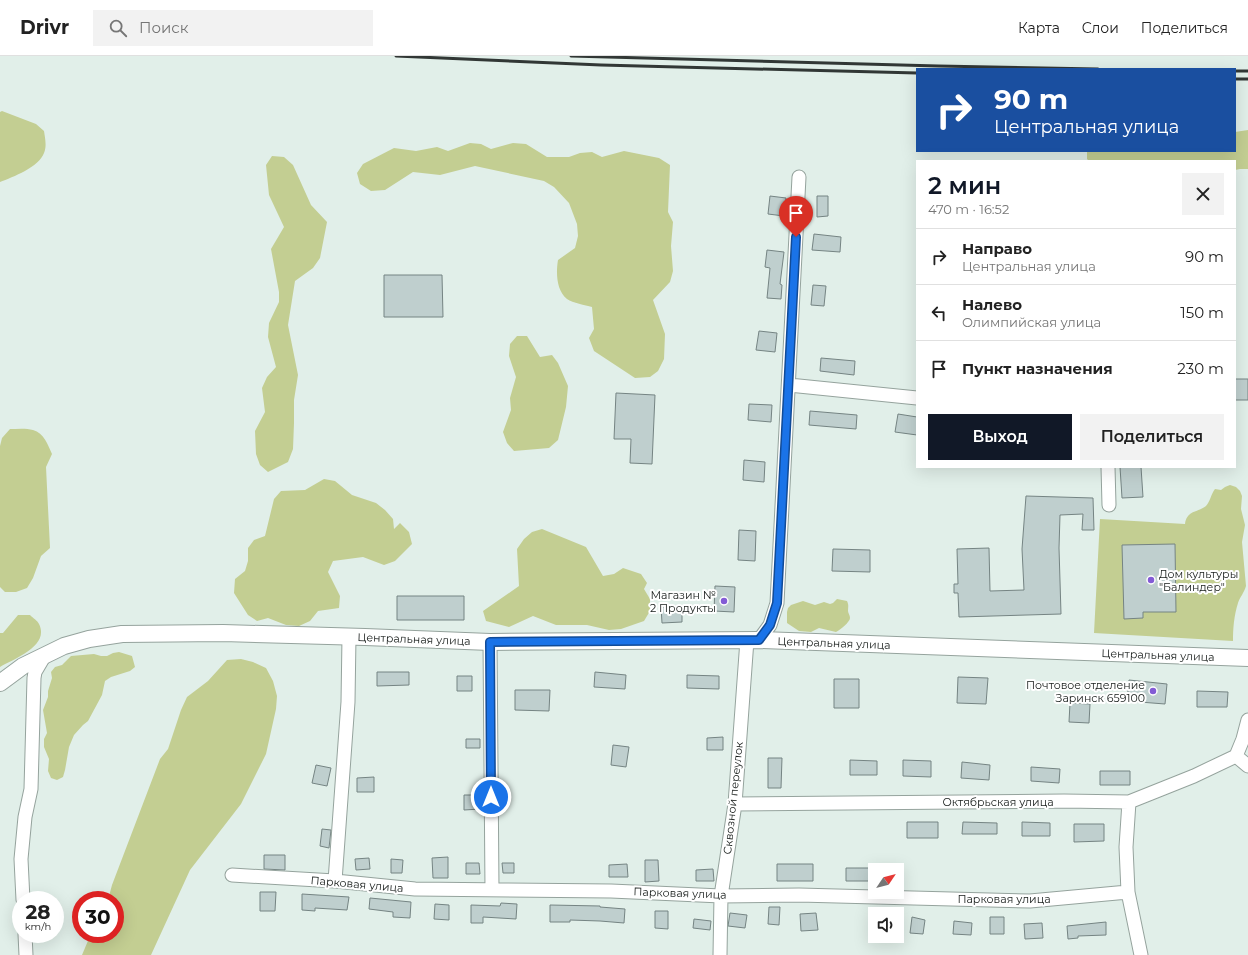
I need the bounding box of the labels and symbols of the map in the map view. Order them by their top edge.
pin [779,196,813,237]
place label: Дом культуры "Балиндер" [1159,567,1238,594]
marker: Дом культуры "Балиндер" [1146,575,1156,585]
place label: Магазин № 2 Продукты [650,588,716,615]
marker: Магазин № 2 Продукты [719,596,729,606]
street label: Центральная улица [357,630,471,648]
street label: Центральная улица [777,634,891,652]
street label: Центральная улица [1101,646,1215,664]
place label: Почтовое отделение Заринск 659100 [1026,678,1145,705]
marker: Почтовое отделение Заринск 659100 [1148,686,1158,696]
street label: Сквозной переулок [720,740,746,855]
position arrow [470,776,512,818]
street label: Октябрьская улица [942,795,1054,809]
north arrow [868,863,904,899]
street label: Парковая улица [310,873,404,895]
street label: Парковая улица [633,884,727,902]
speed limit sign: 30 [72,891,124,943]
street label: Парковая улица [957,892,1051,906]

